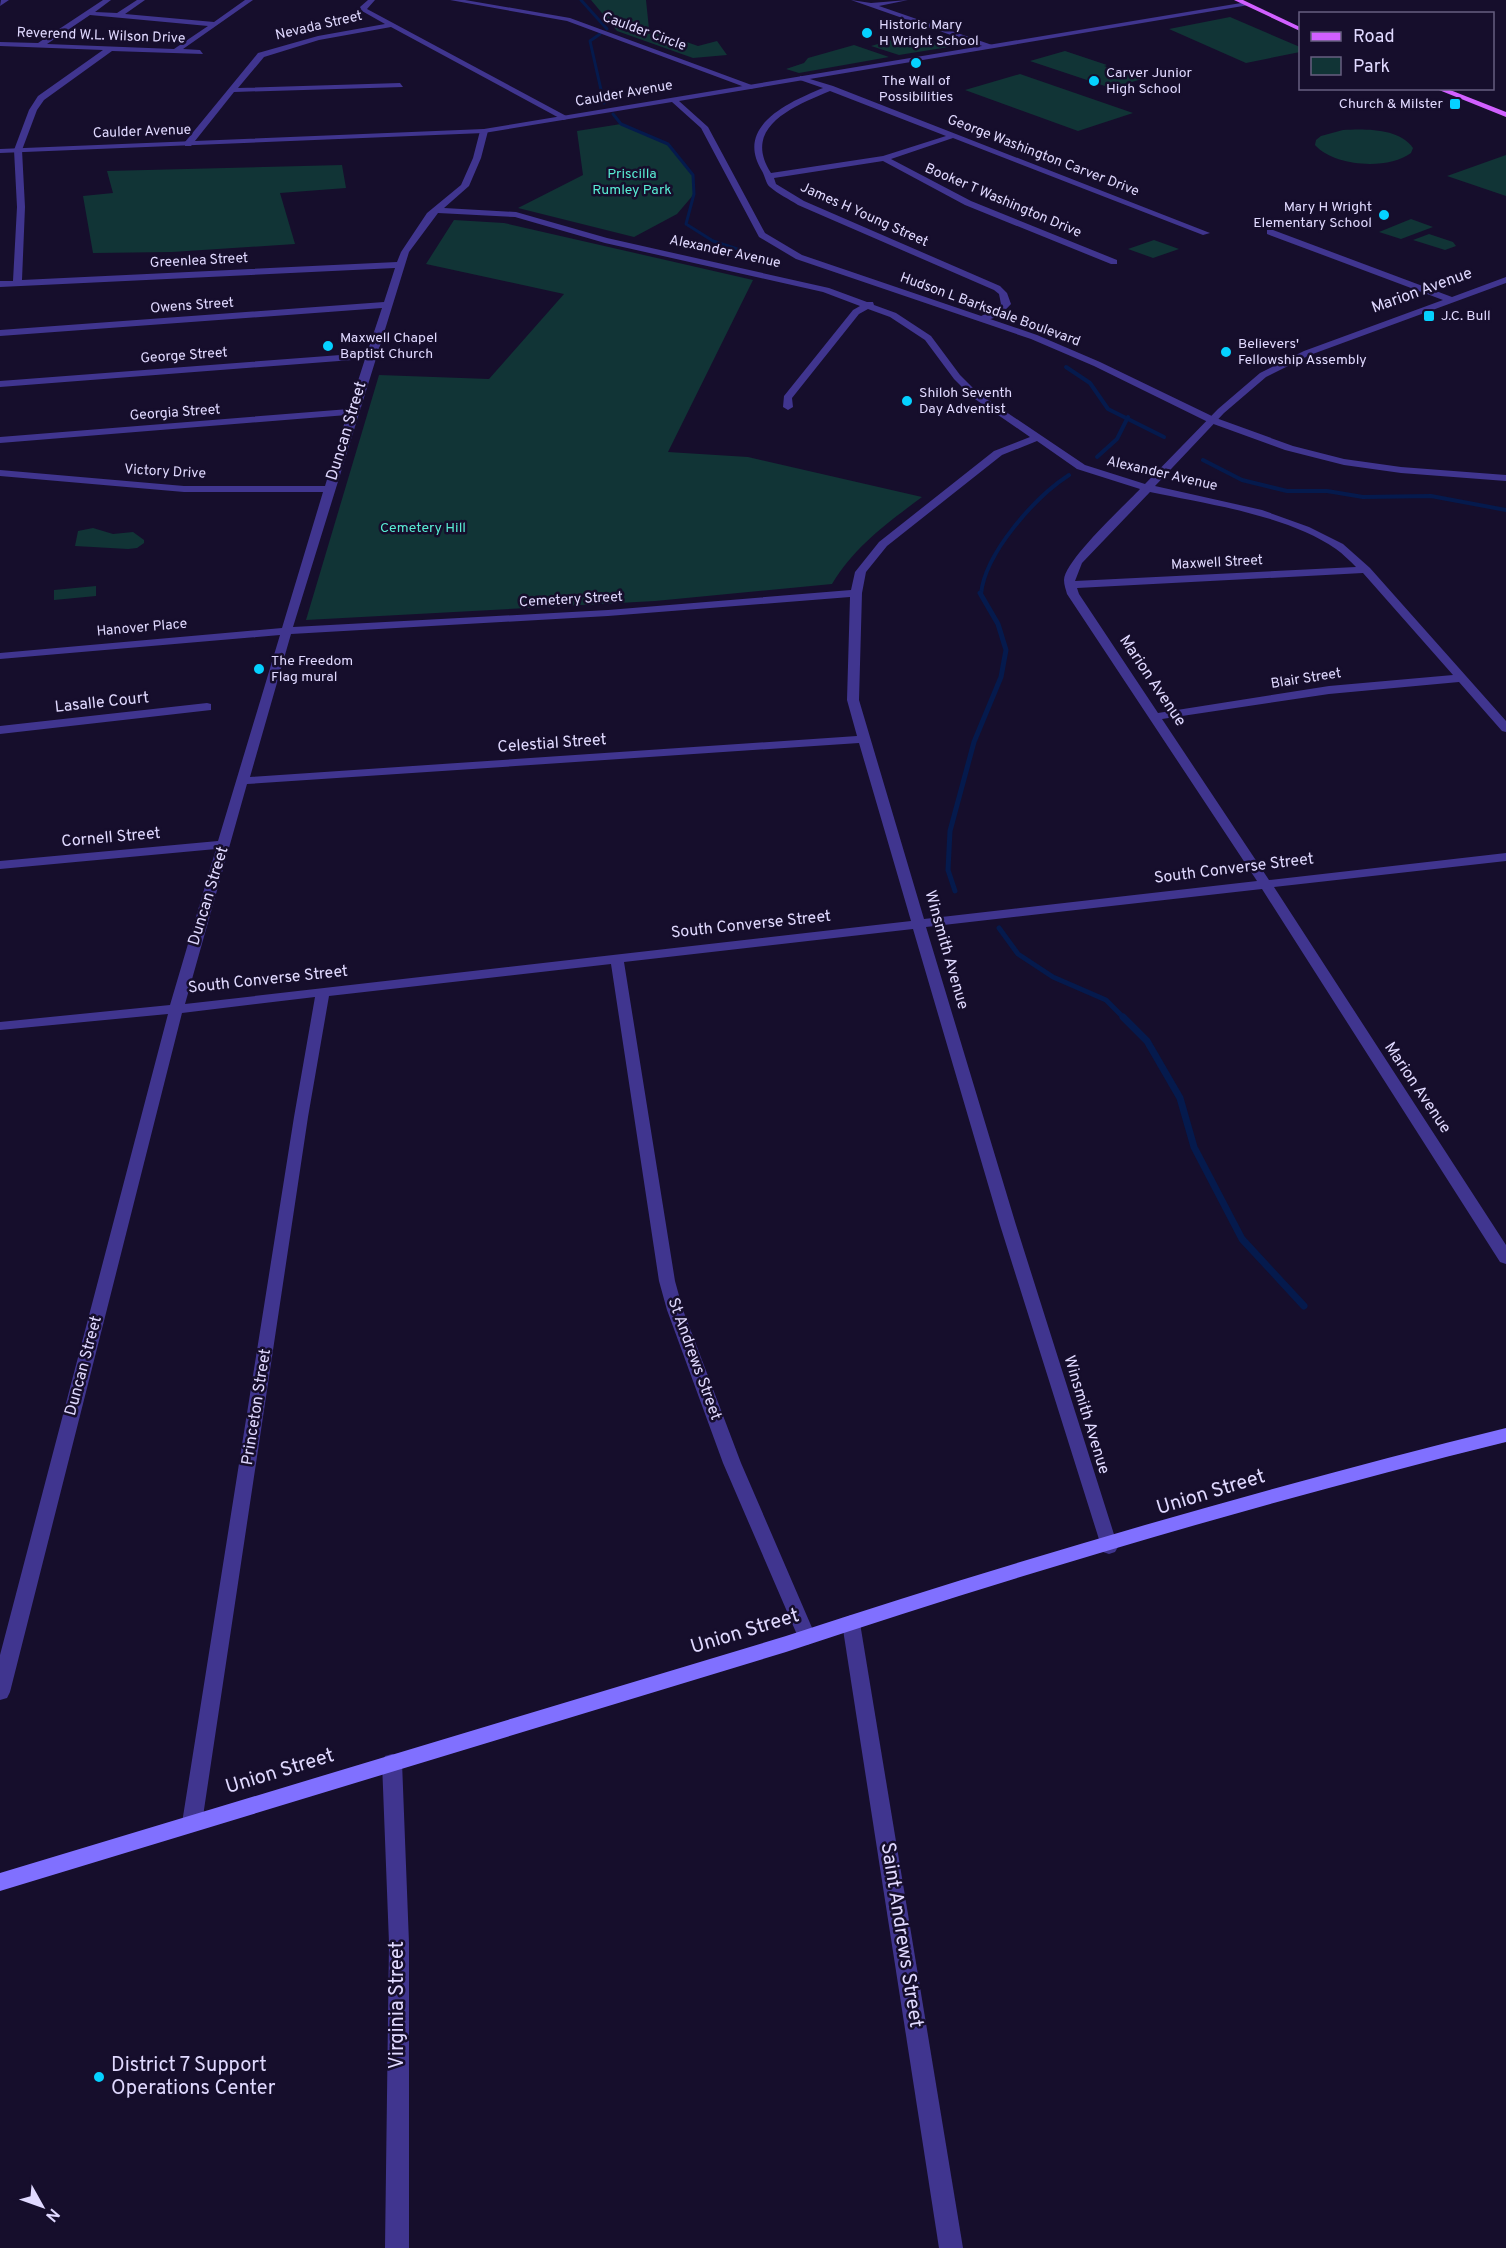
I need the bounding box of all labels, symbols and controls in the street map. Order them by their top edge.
street label: Nevada Street [274,8,364,44]
street label: Caulder Circle [600,9,688,55]
legend [1299,12,1494,90]
place label: Historic Mary H Wright School [879,17,979,50]
street label: Reverend W.L. Wilson Drive [16,25,186,47]
marker: Historic Mary H Wright School [860,26,874,40]
text: Road [1353,26,1395,49]
marker: The Wall of Possibilities [909,56,923,70]
text: Park [1353,56,1390,79]
place label: Carver Junior High School [1106,65,1192,98]
place label: The Wall of Possibilities [879,73,953,106]
marker: Carver Junior High School [1087,74,1101,88]
street label: Caulder Avenue [574,77,674,111]
place label: Church & Milster [1339,96,1444,113]
marker: Church & Milster [1448,97,1462,111]
street label: George Washington Carver Drive [945,111,1141,201]
street label: Caulder Avenue [92,122,192,142]
street label: Booker T Washington Drive [922,160,1084,242]
park label: Priscilla Rumley Park [592,166,672,199]
street label: James H Young Street [797,179,931,251]
place label: Mary H Wright Elementary School [1253,199,1372,232]
marker: Mary H Wright Elementary School [1377,208,1391,222]
street label: Alexander Avenue [668,232,782,272]
street label: Greenlea Street [149,250,249,272]
street label: Marion Avenue [1369,264,1475,318]
street label: Hudson L Barksdale Boulevard [898,269,1082,351]
street label: Owens Street [150,295,234,317]
place label: J.C. Bull [1441,308,1491,325]
marker: J.C. Bull [1422,309,1436,323]
place label: Maxwell Chapel Baptist Church [340,330,437,363]
place label: Believers' Fellowship Assembly [1238,336,1367,369]
marker: Maxwell Chapel Baptist Church [321,339,335,353]
street label: George Street [140,344,228,368]
marker: Believers' Fellowship Assembly [1219,345,1233,359]
street label: Duncan Street [322,379,372,483]
place label: Shiloh Seventh Day Adventist [919,385,1012,418]
marker: Shiloh Seventh Day Adventist [900,394,914,408]
street label: Georgia Street [129,401,221,425]
street label: Alexander Avenue [1105,453,1219,495]
street label: Victory Drive [124,461,206,483]
park label: Cemetery Hill [380,520,466,537]
street label: Maxwell Street [1171,552,1263,574]
street label: Cemetery Street [519,589,623,611]
street label: Hanover Place [96,616,188,640]
street label: Marion Avenue [1114,632,1190,730]
place label: The Freedom Flag mural [271,653,353,686]
marker: The Freedom Flag mural [252,662,266,676]
street label: Blair Street [1270,665,1342,693]
street label: Lasalle Court [54,688,150,718]
street label: Celestial Street [497,730,607,758]
street label: Cornell Street [61,824,161,852]
street label: Duncan Street [184,844,234,948]
street label: South Converse Street [1153,849,1315,889]
street label: Winsmith Avenue [919,888,973,1012]
street label: South Converse Street [670,907,832,943]
street label: South Converse Street [187,962,349,998]
street label: Marion Avenue [1379,1039,1455,1137]
street label: St Andrews Street [663,1295,725,1423]
street label: Duncan Street [61,1314,107,1418]
street label: Princeton Street [238,1347,276,1467]
street label: Winsmith Avenue [1058,1353,1114,1477]
street label: Union Street [1154,1464,1268,1522]
street label: Union Street [688,1603,802,1661]
street label: Union Street [223,1743,337,1801]
street label: Saint Andrews Street [873,1840,929,2030]
street label: Virginia Street [385,1941,411,2069]
place label: District 7 Support Operations Center [111,2053,276,2102]
marker: District 7 Support Operations Center [92,2070,106,2084]
north arrow [12,2176,72,2236]
text: N [41,2204,63,2225]

